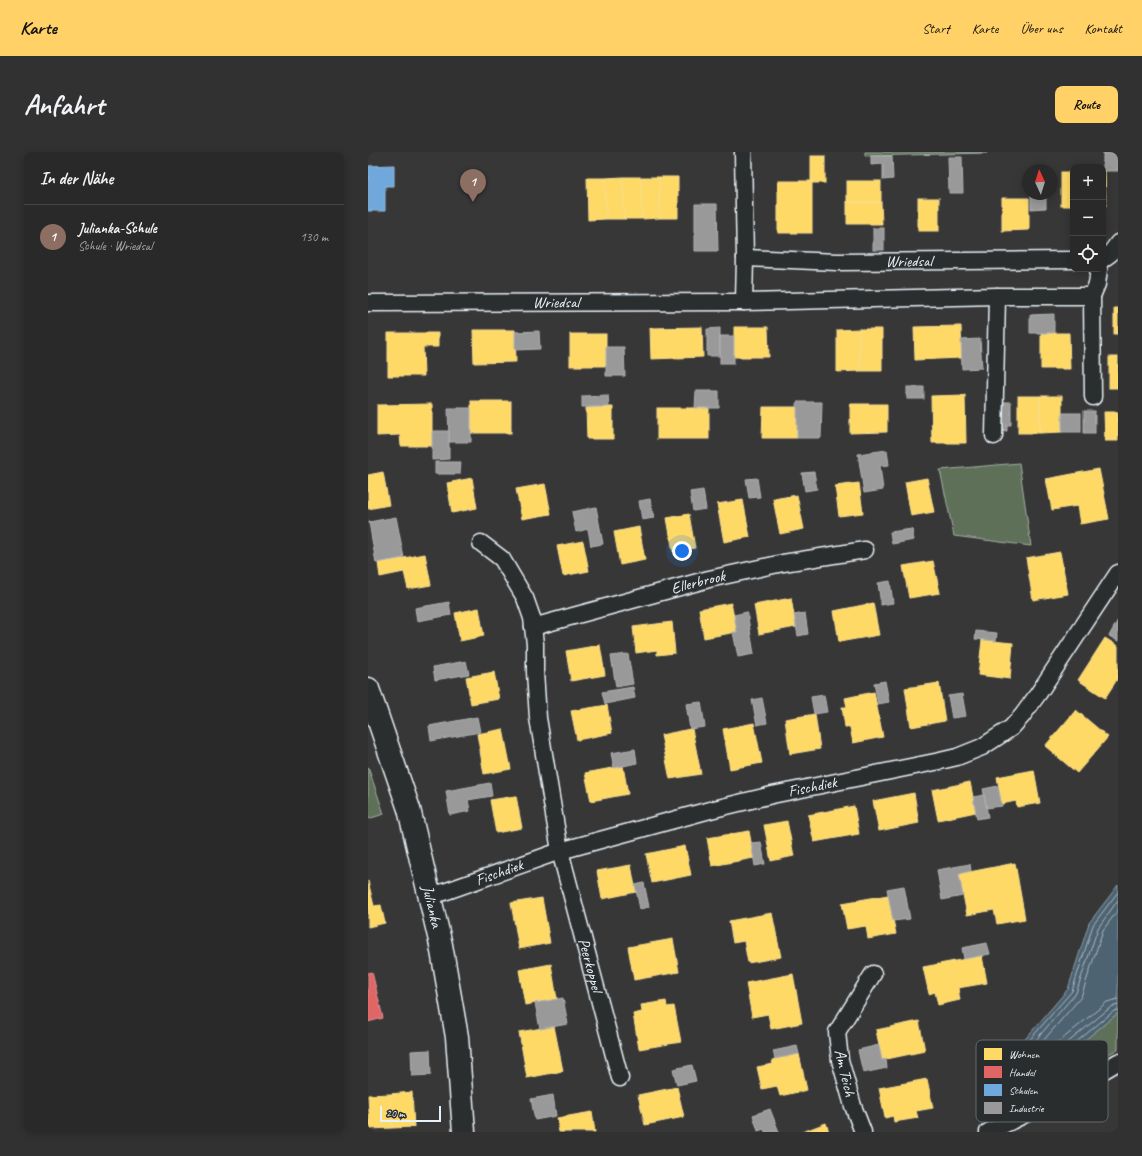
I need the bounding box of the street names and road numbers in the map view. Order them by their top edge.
street label: Wriedsal [886,251,936,272]
street label: Wriedsal [533,292,583,313]
street label: Ellerbrook [669,566,728,599]
street label: Fischdiek [786,772,840,802]
street label: Fischdiek [473,855,527,890]
street label: Julianka [417,882,447,931]
street label: Peerkoppel [573,936,608,997]
street label: Am Teich [830,1047,860,1099]

